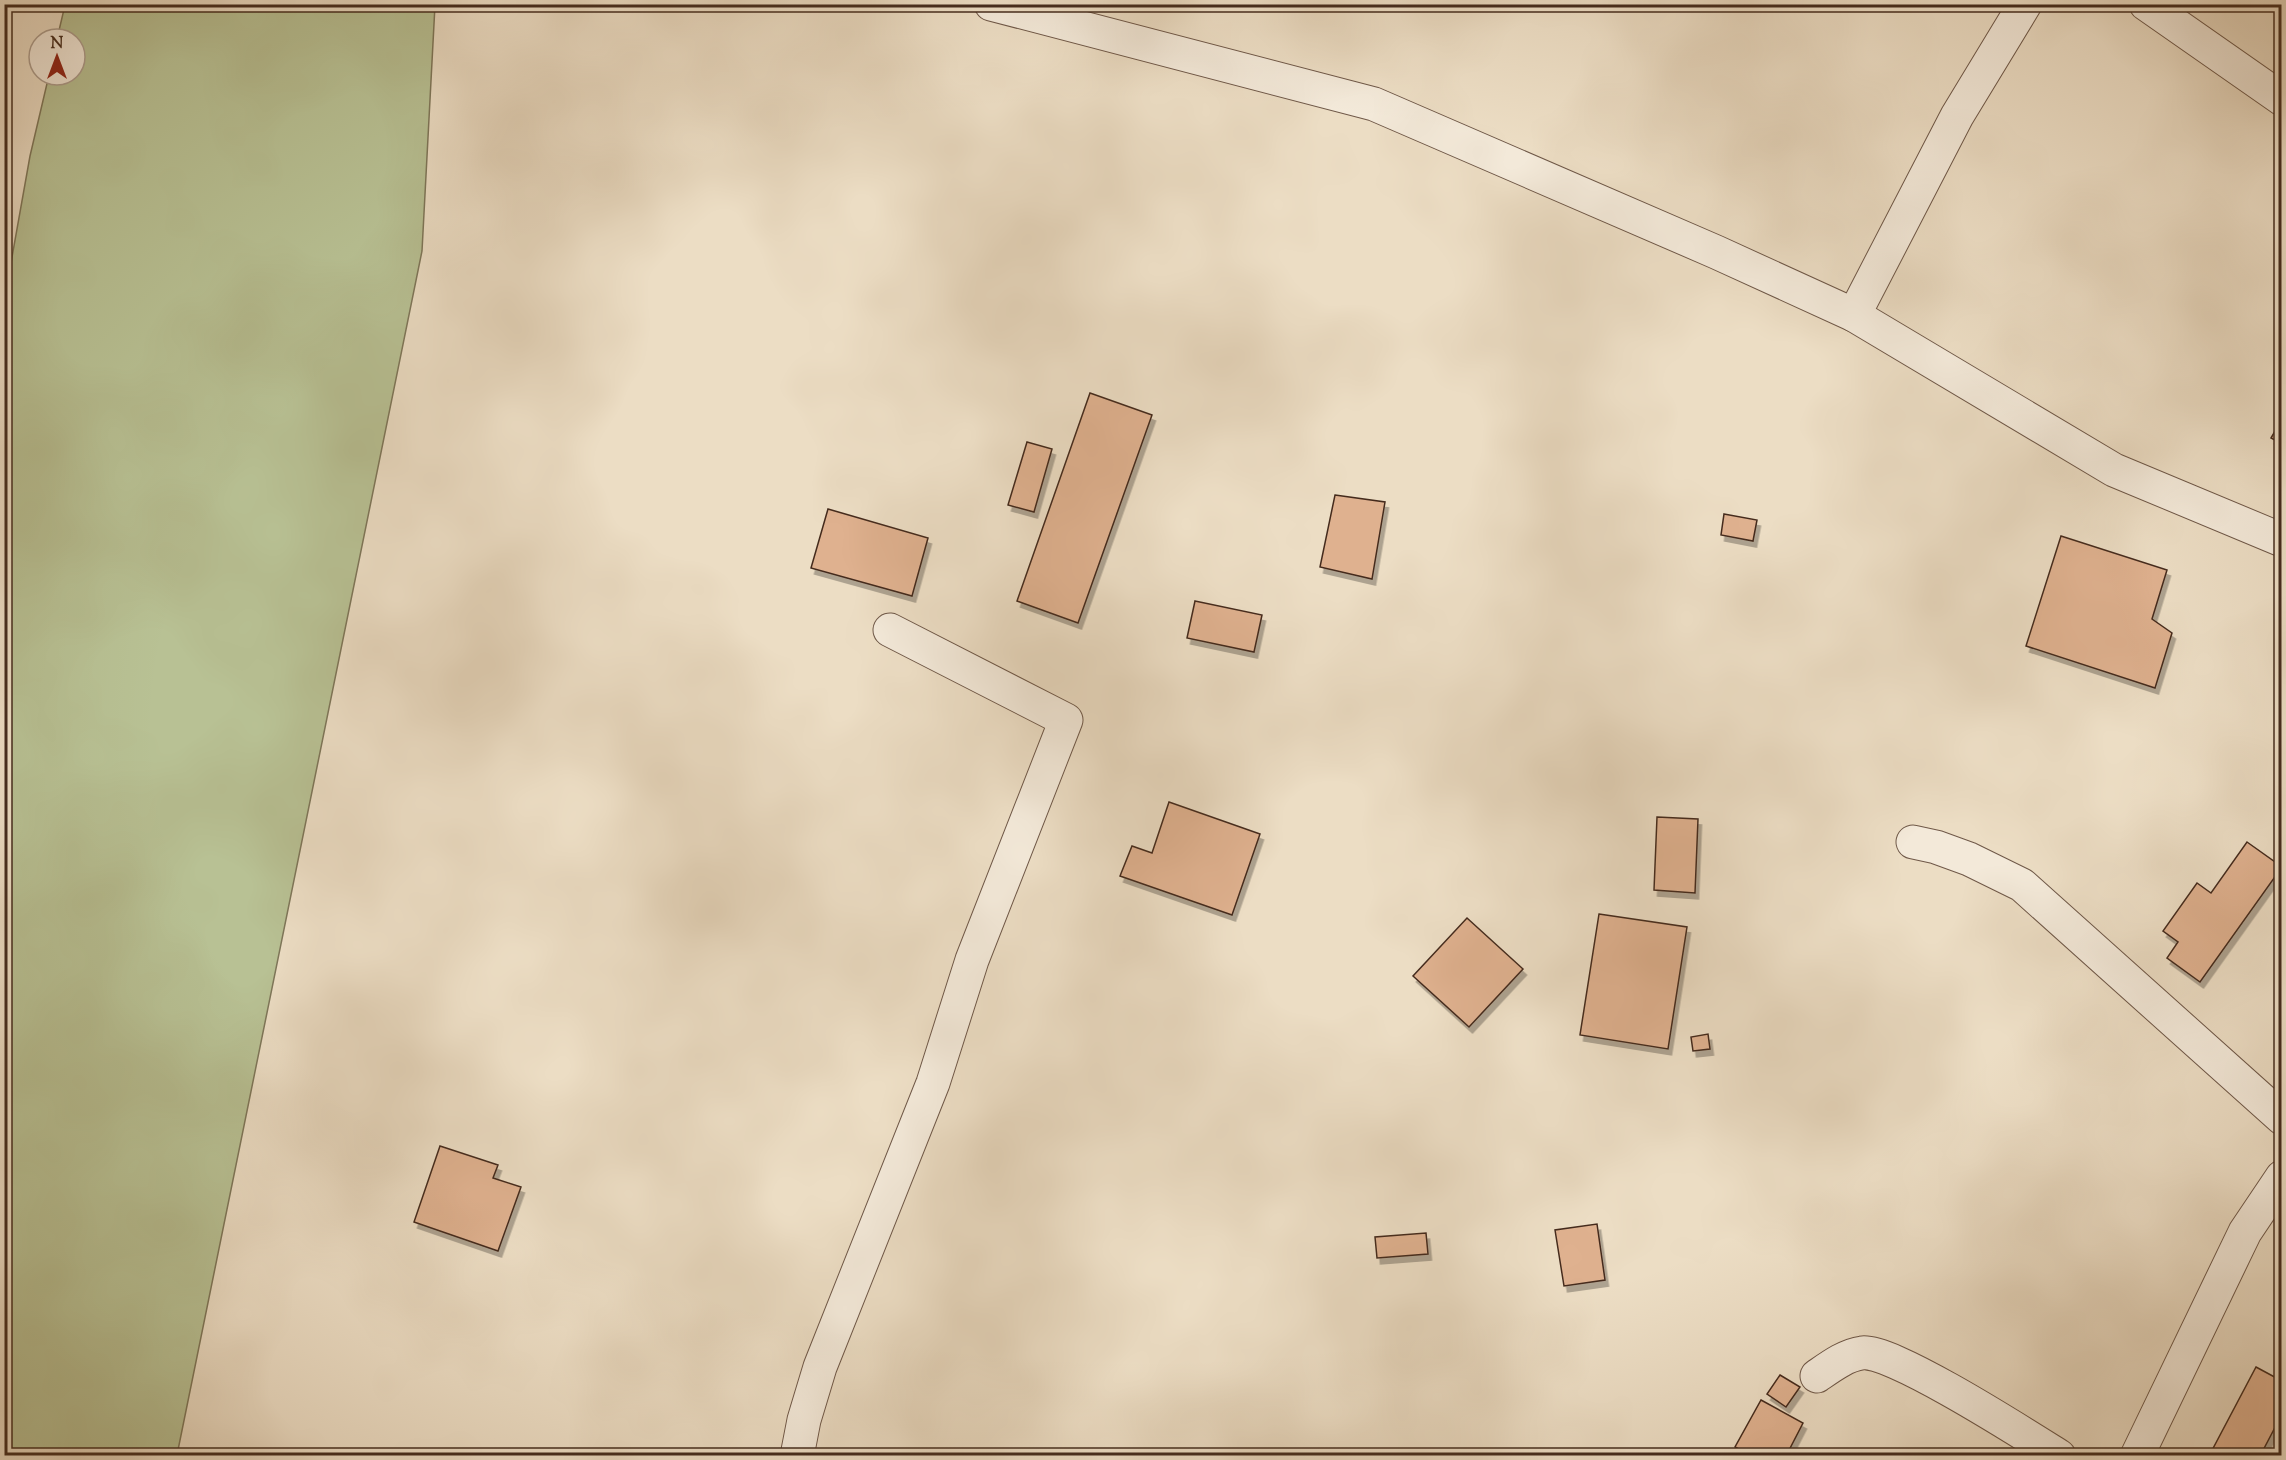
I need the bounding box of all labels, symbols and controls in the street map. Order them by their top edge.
north arrow [27,27,87,87]
text: N [51,33,64,56]

